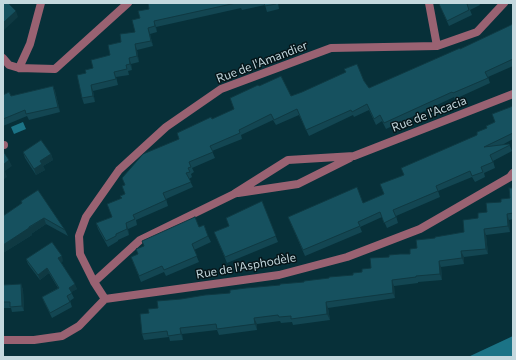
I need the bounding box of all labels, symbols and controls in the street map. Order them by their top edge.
street label: Rue de l'Amandier [214,38,310,86]
street label: Rue de l'Acacia [389,93,469,135]
street label: Rue de l'Asphodèle [195,250,297,282]

